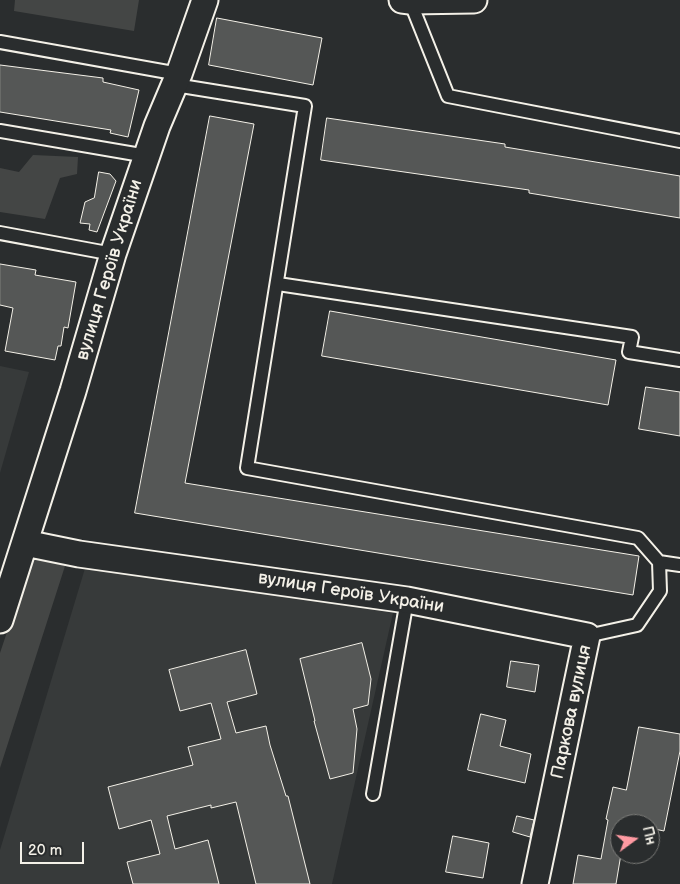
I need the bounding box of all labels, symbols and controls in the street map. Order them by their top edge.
street label: вулиця Героїв України [72,177,148,363]
street label: вулиця Героїв України [256,568,446,618]
street label: Паркова вулиця [547,643,597,781]
north arrow [610,814,660,864]
text: Пн [639,824,660,847]
scale bar [22,832,86,864]
text: 20 m [28,841,62,860]

